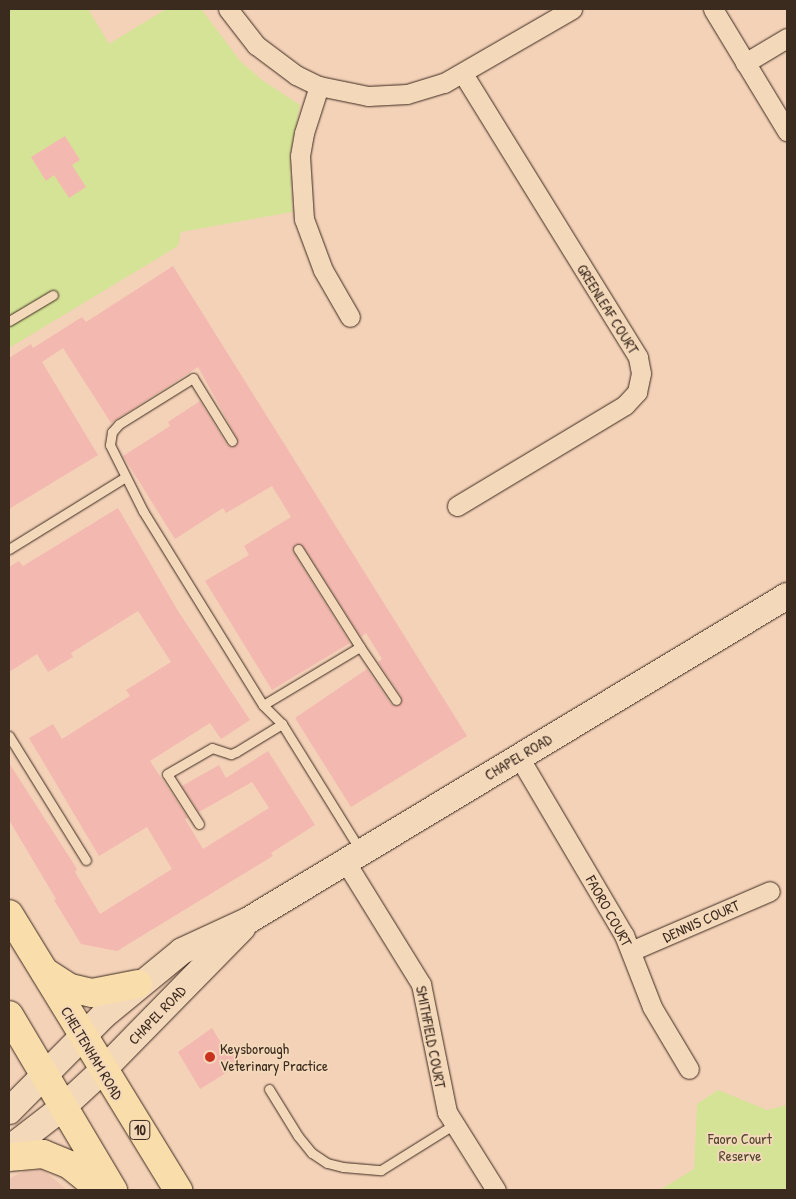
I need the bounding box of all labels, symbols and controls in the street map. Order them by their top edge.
street label: GREENLEAF COURT [573,261,643,357]
street label: CHAPEL ROAD [481,730,555,784]
street label: FAORO COURT [582,872,636,950]
street label: DENNIS COURT [660,896,742,946]
street label: CHAPEL ROAD [124,982,190,1048]
street label: SMITHFIELD COURT [412,984,450,1090]
street label: CHELTENHAM ROAD [57,1003,127,1103]
place label: Keysborough Veterinary Practice [220,1039,328,1074]
marker: Keysborough Veterinary Practice [204,1051,216,1063]
road number: 10 [129,1118,151,1142]
park label: Faoro Court Reserve [708,1129,772,1164]

